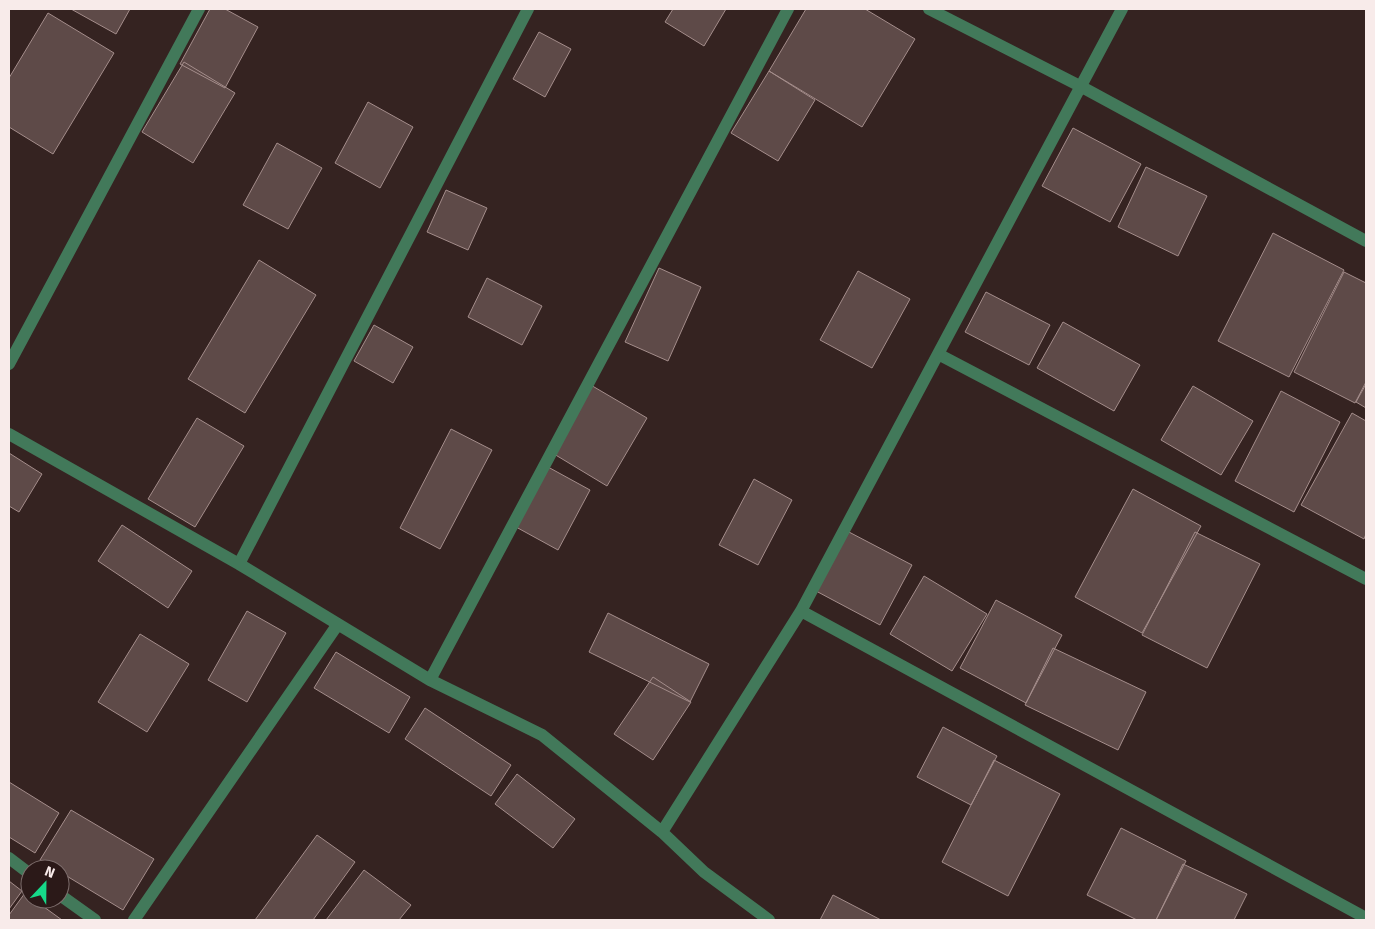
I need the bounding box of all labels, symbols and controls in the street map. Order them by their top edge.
north arrow [20,859,70,909]
text: N [42,863,57,882]

